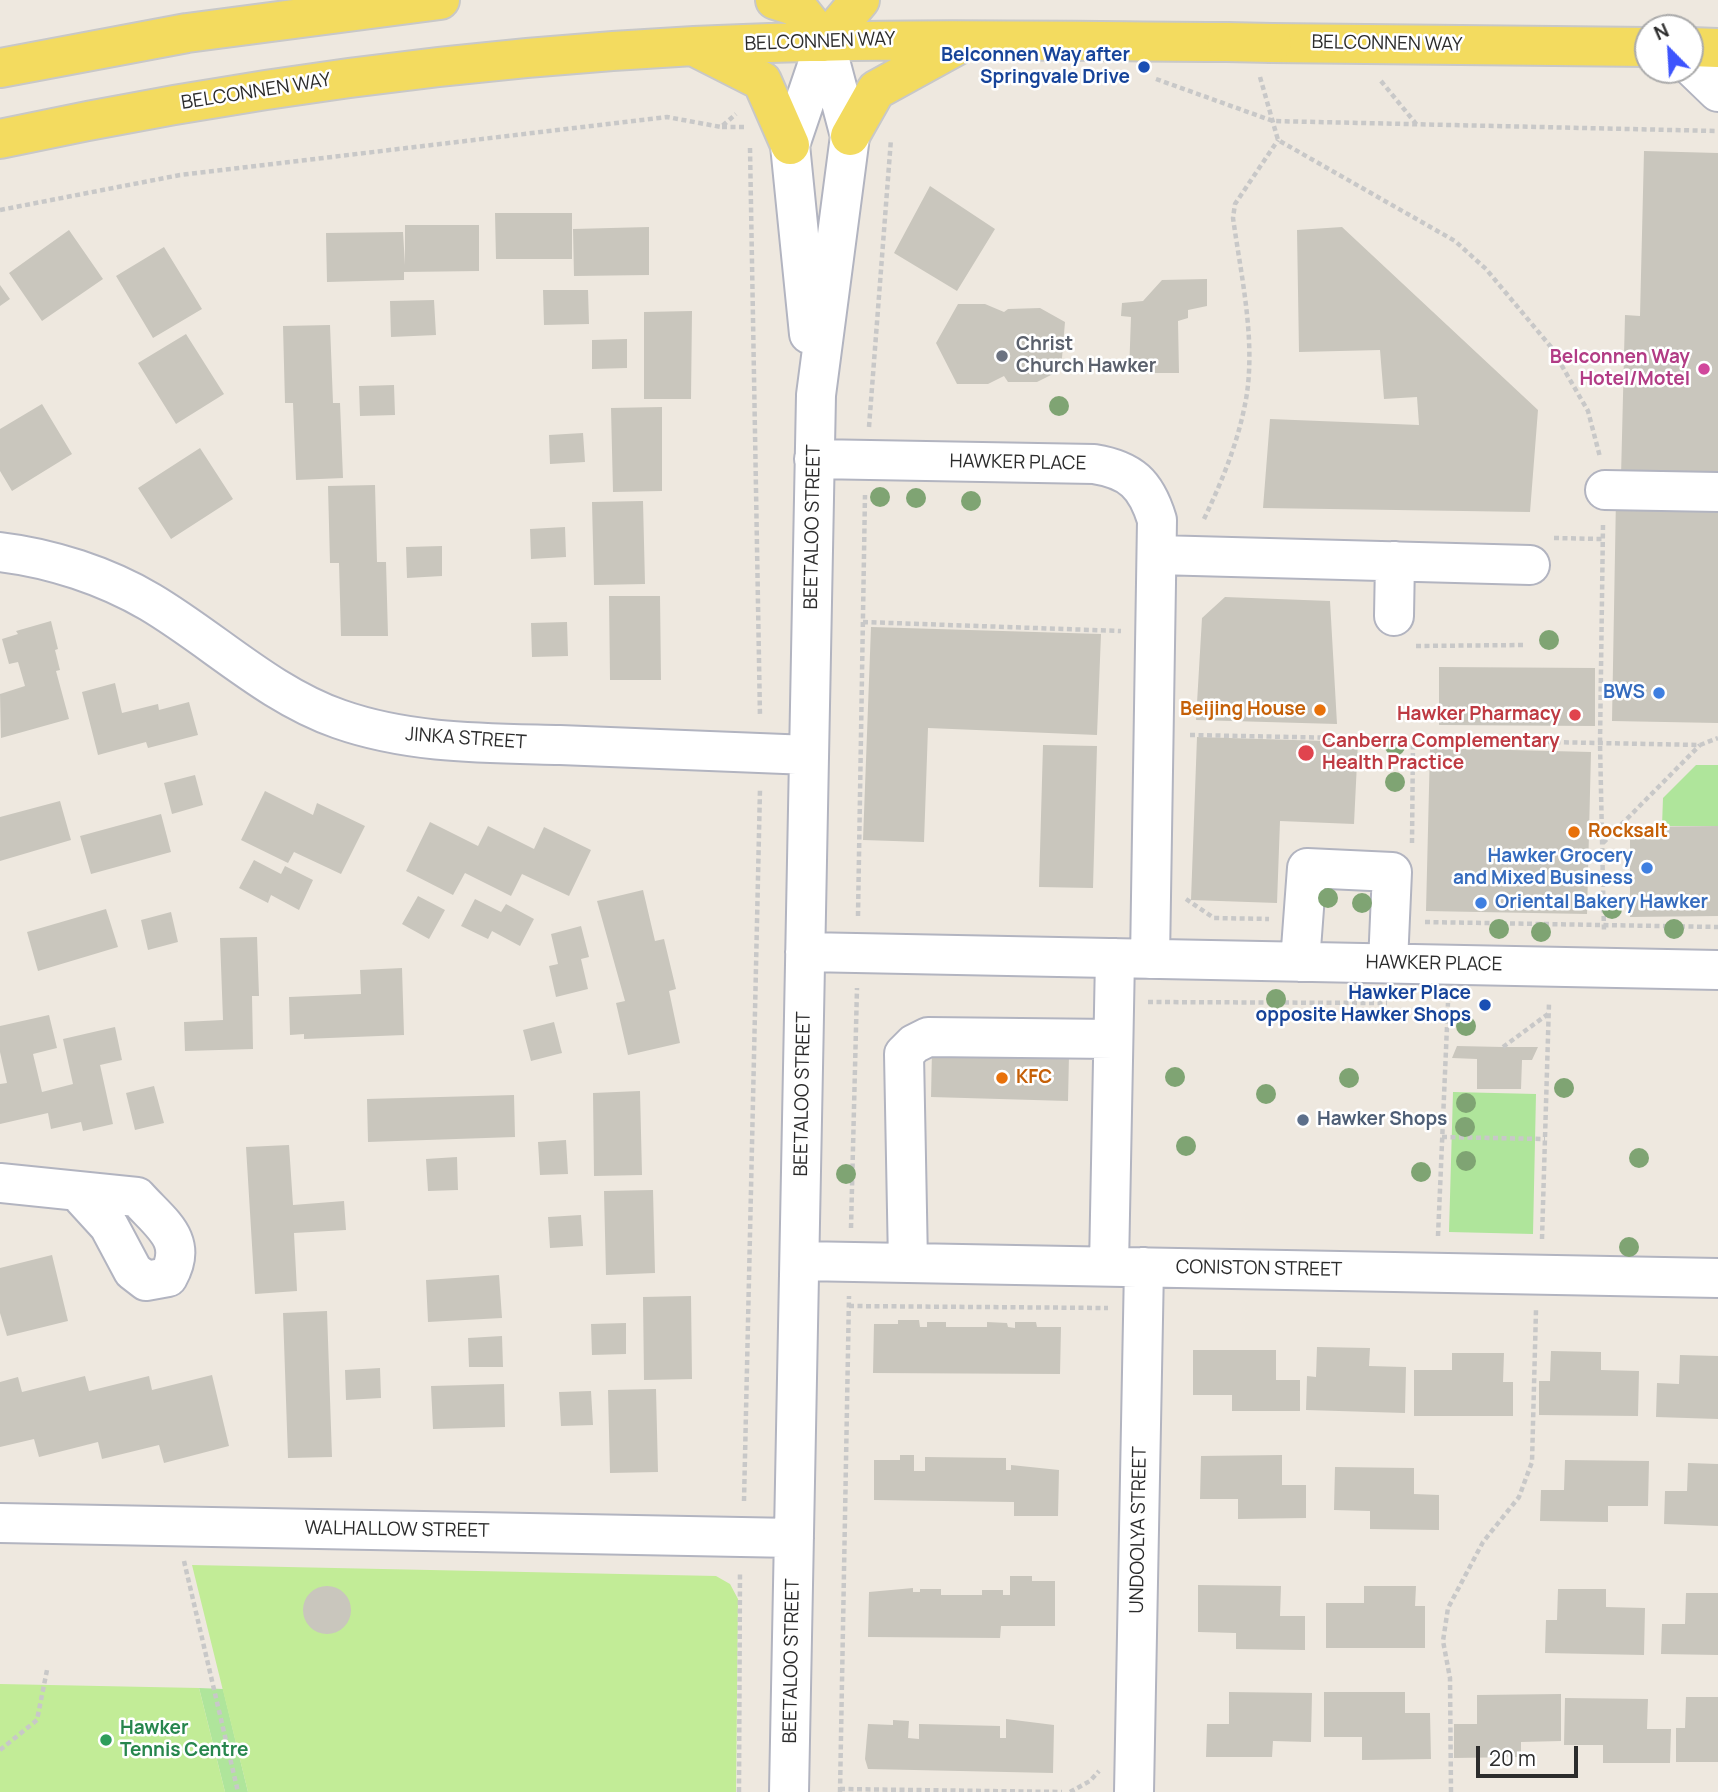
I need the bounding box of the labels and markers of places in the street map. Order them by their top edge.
place label: Belconnen Way after Springvale Drive [941,45,1130,89]
marker: Belconnen Way after Springvale Drive [1136,59,1152,75]
place label: Christ Church Hawker [1016,334,1156,378]
place label: Belconnen Way Hotel/Motel [1550,347,1690,391]
marker: Christ Church Hawker [994,348,1010,364]
marker: Belconnen Way Hotel/Motel [1696,361,1712,377]
place label: BWS [1603,682,1645,704]
marker: BWS [1651,685,1667,701]
place label: Beijing House [1180,699,1306,721]
marker: Beijing House [1312,702,1328,718]
place label: Hawker Pharmacy [1397,704,1561,726]
marker: Hawker Pharmacy [1567,707,1583,723]
place label: Canberra Complementary Health Practice [1322,731,1560,775]
marker: Canberra Complementary Health Practice [1296,743,1316,763]
place label: Rocksalt [1588,821,1668,843]
marker: Rocksalt [1566,824,1582,840]
place label: Hawker Grocery and Mixed Business [1453,846,1633,890]
marker: Hawker Grocery and Mixed Business [1639,860,1655,876]
place label: Oriental Bakery Hawker [1495,892,1708,914]
marker: Oriental Bakery Hawker [1473,895,1489,911]
place label: Hawker Place opposite Hawker Shops [1256,983,1471,1027]
marker: Hawker Place opposite Hawker Shops [1477,997,1493,1013]
place label: KFC [1016,1067,1052,1089]
marker: KFC [994,1070,1010,1086]
place label: Hawker Shops [1317,1109,1447,1131]
marker: Hawker Shops [1295,1112,1311,1128]
place label: Hawker Tennis Centre [120,1718,248,1762]
marker: Hawker Tennis Centre [98,1732,114,1748]

